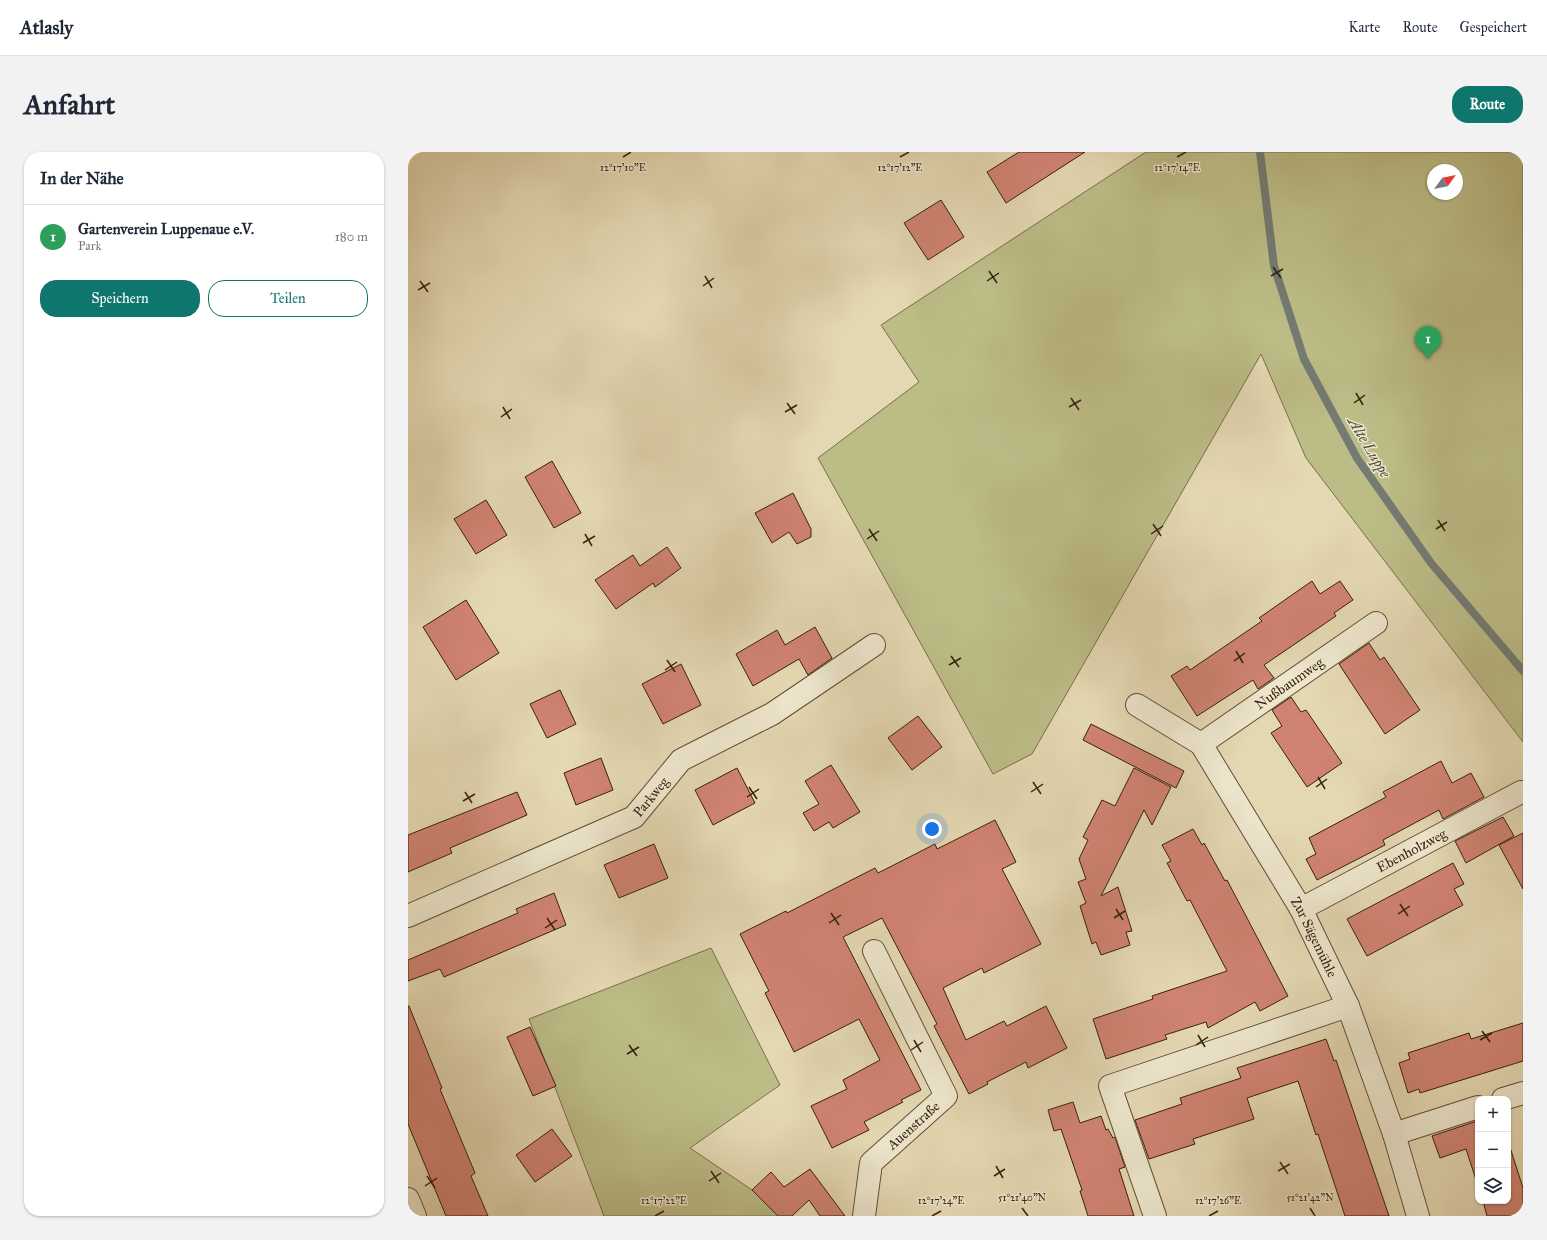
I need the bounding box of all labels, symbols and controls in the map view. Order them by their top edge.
text: Atlasly [20,16,73,39]
text: Karte [1348,19,1380,36]
text: Route [1402,19,1438,36]
text: Gespeichert [1460,19,1527,36]
button: Route [1452,86,1523,123]
text: Anfahrt [24,87,115,122]
text: 12°17'10"E [600,162,646,174]
text: 12°17'12"E [878,162,922,174]
text: 12°17'14"E [1154,162,1200,174]
north arrow [1427,164,1463,200]
text: In der Nähe [40,168,124,189]
text: Gartenverein Luppenaue e.V. [78,220,254,238]
text: 1 [50,229,56,245]
text: 180 m [335,229,368,245]
text: Park [78,238,102,254]
button: Speichern [40,280,200,317]
button: Teilen [208,280,368,317]
pin: 1 [1415,326,1441,359]
water label: Alte Luppe [1342,412,1394,482]
street label: Nußbaumweg [1252,654,1327,713]
street label: Parkweg [630,773,673,821]
your location [922,819,942,839]
street label: Ebenholzweg [1374,825,1450,876]
street label: Zur Sägemühle [1287,894,1341,980]
map controls [1475,1096,1511,1204]
button: + [1475,1096,1511,1132]
street label: Auenstraße [883,1098,943,1154]
button: − [1475,1132,1511,1168]
button: layers [1475,1168,1511,1204]
text: 51°21'40"N [998,1192,1047,1204]
text: 51°21'42"N [1286,1192,1334,1204]
text: 12°17'22"E [641,1195,687,1207]
text: 12°17'24"E [918,1195,964,1207]
text: 12°17'26"E [1195,1195,1241,1207]

